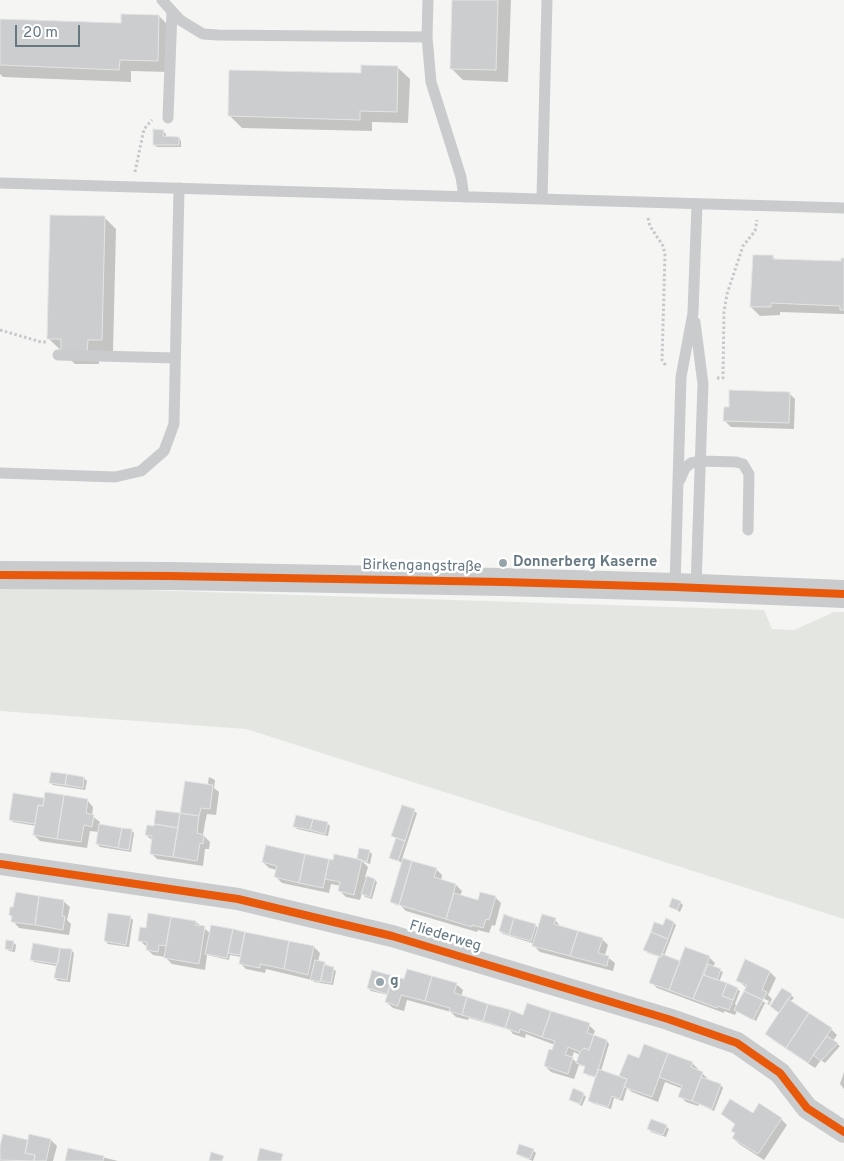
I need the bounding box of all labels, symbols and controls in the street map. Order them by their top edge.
scale bar [18,15,82,47]
text: 20 m [23,24,58,43]
place label: Donnerberg Kaserne [513,554,657,572]
street label: Birkengangstraße [362,557,482,577]
marker: Donnerberg Kaserne [497,557,509,569]
street label: Fliederweg [407,918,483,956]
place label: g [390,973,399,991]
marker: g [374,976,386,988]

